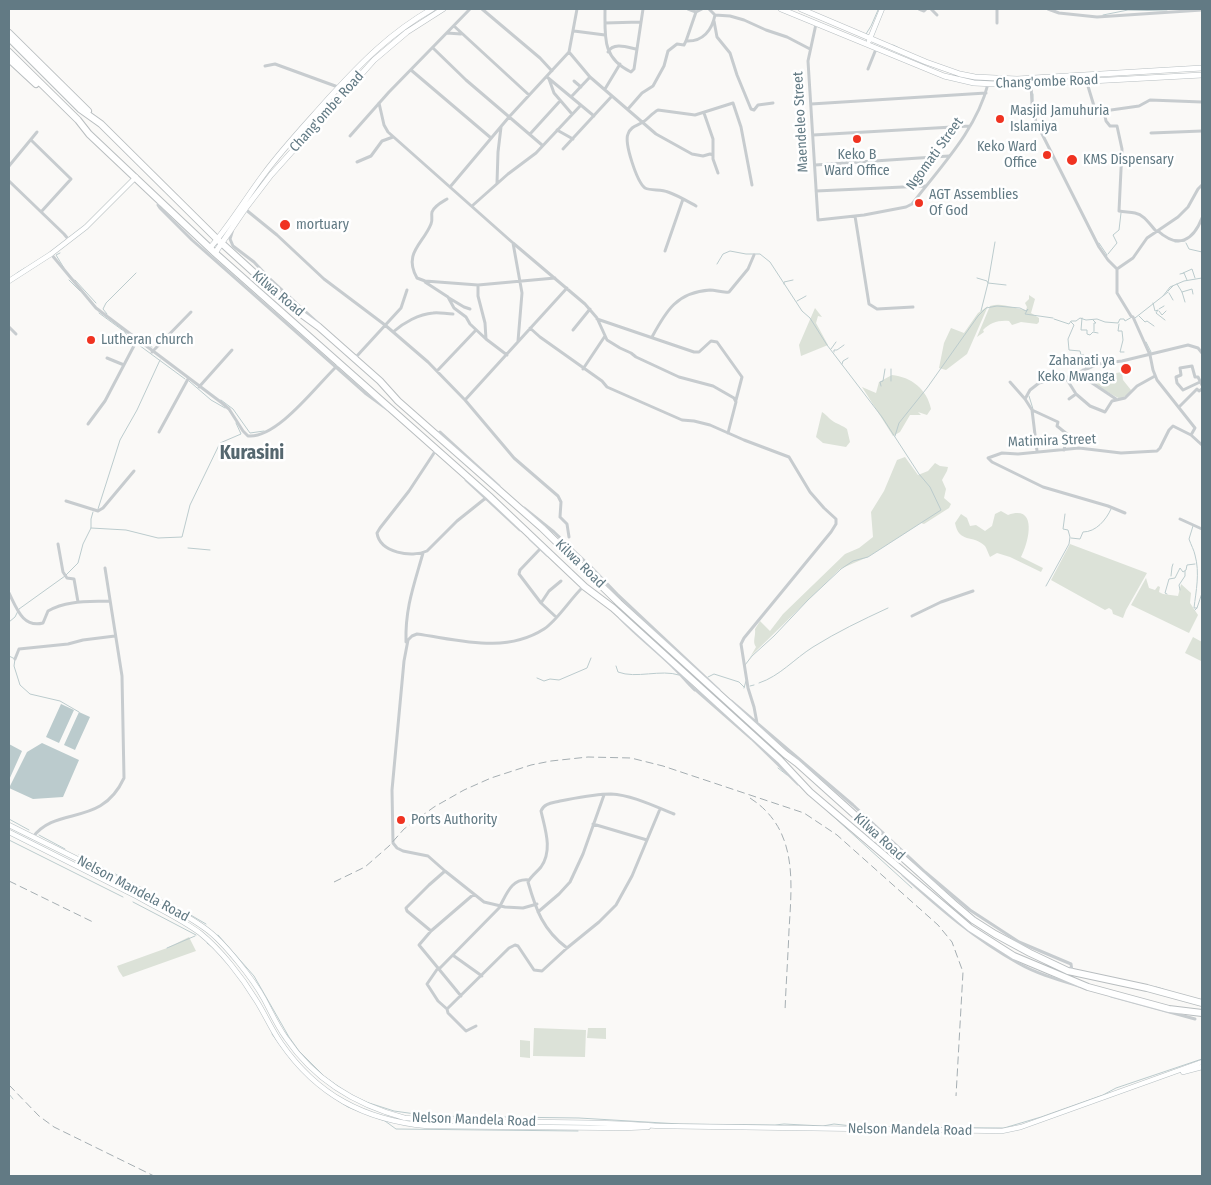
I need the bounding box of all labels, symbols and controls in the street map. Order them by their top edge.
street label: Chang'ombe Road [286,68,368,156]
street label: Maendeleo Street [790,71,812,173]
street label: Chang'ombe Road [995,72,1099,92]
place label: Masjid Jamuhuria Islamiya [1010,103,1109,136]
marker: Masjid Jamuhuria Islamiya [994,113,1006,125]
street label: Ngomati Street [903,114,967,194]
marker: Keko B Ward Office [851,133,863,145]
place label: Keko Ward Office [977,139,1037,172]
place label: Keko B Ward Office [824,147,890,180]
marker: Keko Ward Office [1041,149,1053,161]
place label: KMS Dispensary [1083,152,1174,168]
marker: KMS Dispensary [1065,153,1079,167]
place label: AGT Assemblies Of God [929,187,1018,220]
marker: AGT Assemblies Of God [913,197,925,209]
place label: mortuary [296,217,349,233]
marker: mortuary [278,218,292,232]
street label: Kilwa Road [249,267,307,321]
place label: Lutheran church [101,332,194,348]
marker: Lutheran church [85,334,97,346]
place label: Zahanati ya Keko Mwanga [1037,353,1115,386]
marker: Zahanati ya Keko Mwanga [1119,362,1133,376]
street label: Matimira Street [1008,431,1096,451]
district label: Kurasini [220,443,284,465]
street label: Kilwa Road [552,536,608,592]
street label: Kilwa Road [850,810,908,864]
place label: Ports Authority [411,812,497,828]
marker: Ports Authority [395,814,407,826]
street label: Nelson Mandela Road [74,852,192,926]
street label: Nelson Mandela Road [411,1109,537,1131]
street label: Nelson Mandela Road [848,1121,972,1139]

